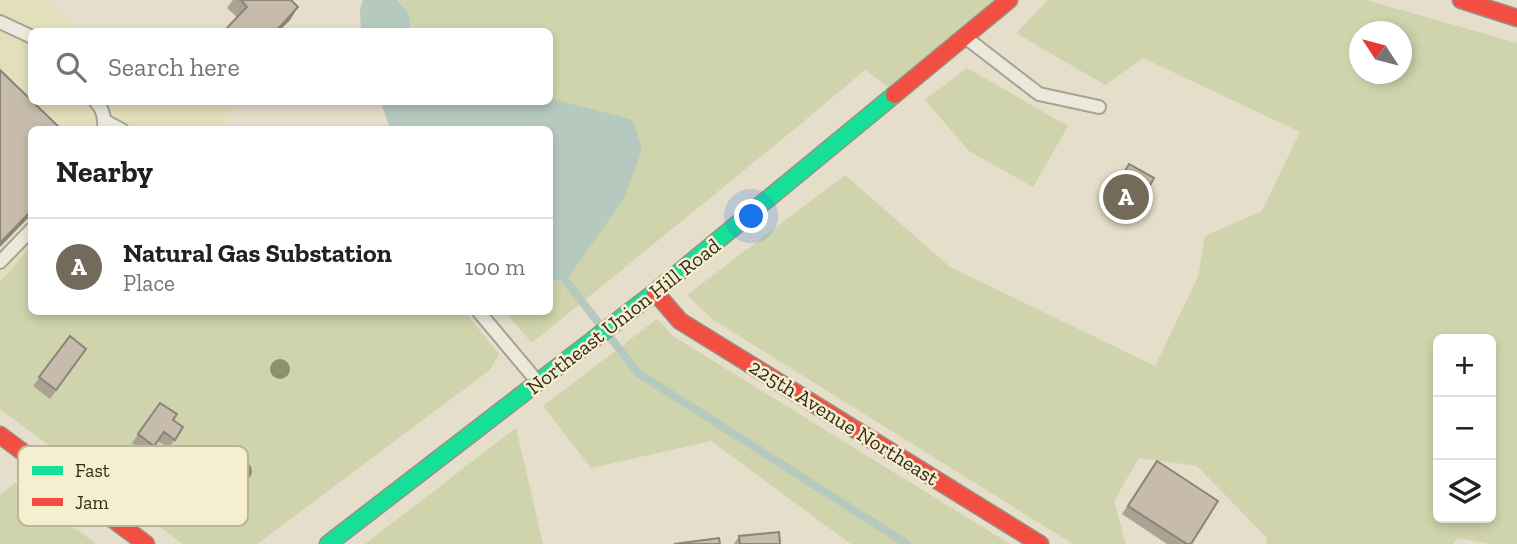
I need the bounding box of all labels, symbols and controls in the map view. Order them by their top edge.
north arrow [1349,21,1412,84]
search box [28,28,553,105]
icon: search [52,48,90,86]
text: Search here [108,51,240,83]
text: Nearby [56,154,153,190]
pin: A [1103,171,1149,223]
your location [734,199,768,233]
street label: Northeast Union Hill Road [521,232,725,399]
text: Natural Gas Substation [123,237,392,269]
text: A [71,253,87,281]
text: 100 m [465,253,525,281]
text: Place [123,269,175,297]
map controls [1433,334,1496,523]
button: + [1433,334,1496,397]
street label: 225th Avenue Northeast [745,354,943,491]
button: − [1433,397,1496,460]
legend [18,446,248,526]
text: Fast [75,459,110,482]
button: layers [1433,460,1496,523]
text: Jam [75,491,109,514]

